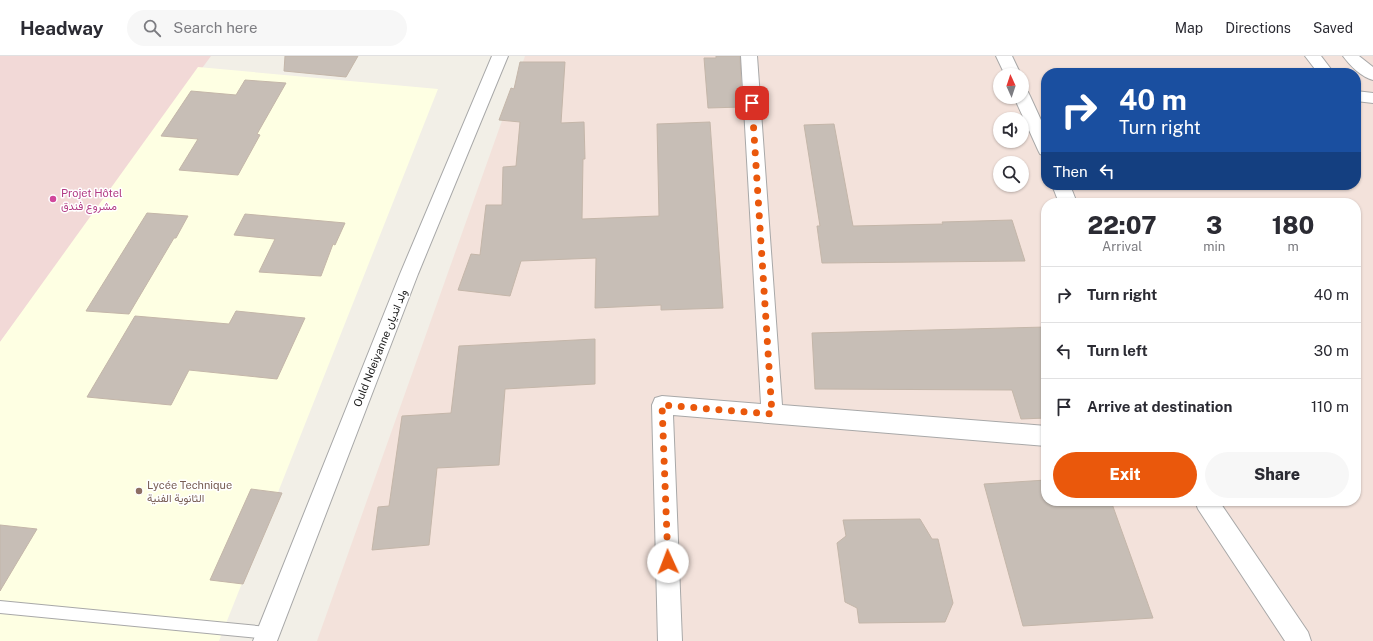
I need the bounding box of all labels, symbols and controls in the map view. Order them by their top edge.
search box [127,10,407,46]
text: Headway [20,17,103,39]
icon: search [141,17,163,39]
text: Search here [173,19,258,36]
text: Map [1175,20,1203,36]
text: Directions [1225,20,1291,36]
text: Saved [1313,20,1353,36]
north arrow [993,68,1029,104]
map controls [993,68,1029,192]
text: 40 m [1119,83,1187,116]
icon: right [1053,84,1105,136]
pin [735,86,769,120]
icon: arrive [741,92,763,114]
button: sound [993,112,1029,148]
text: Turn right [1119,117,1201,138]
button: search [993,156,1029,192]
icon: left [1096,160,1118,182]
text: Then [1053,163,1088,180]
place label: Projet Hôtel مشروع فندق [61,187,122,214]
marker: Projet Hôtel مشروع فندق [48,194,58,204]
text: 22:07 [1088,211,1157,239]
text: 3 [1206,211,1222,239]
text: 180 [1272,211,1314,239]
text: Arrival [1102,239,1142,254]
text: min [1203,239,1225,254]
text: m [1287,239,1299,254]
icon: right [1053,284,1075,306]
text: Turn right [1087,286,1157,303]
text: 40 m [1314,286,1349,303]
street label: Ould Ndeiyanne ولد انديان [351,287,410,409]
icon: left [1053,340,1075,362]
text: Turn left [1087,342,1148,359]
text: 30 m [1314,342,1349,359]
icon: arrive [1053,396,1075,418]
text: Arrive at destination [1087,398,1232,415]
text: 110 m [1311,398,1349,415]
button: Exit [1053,452,1197,498]
button: Share [1205,452,1349,498]
place label: Lycée Technique الثانوية الفنية [147,479,232,505]
marker: Lycée Technique الثانوية الفنية [134,486,144,496]
position arrow [647,541,689,583]

